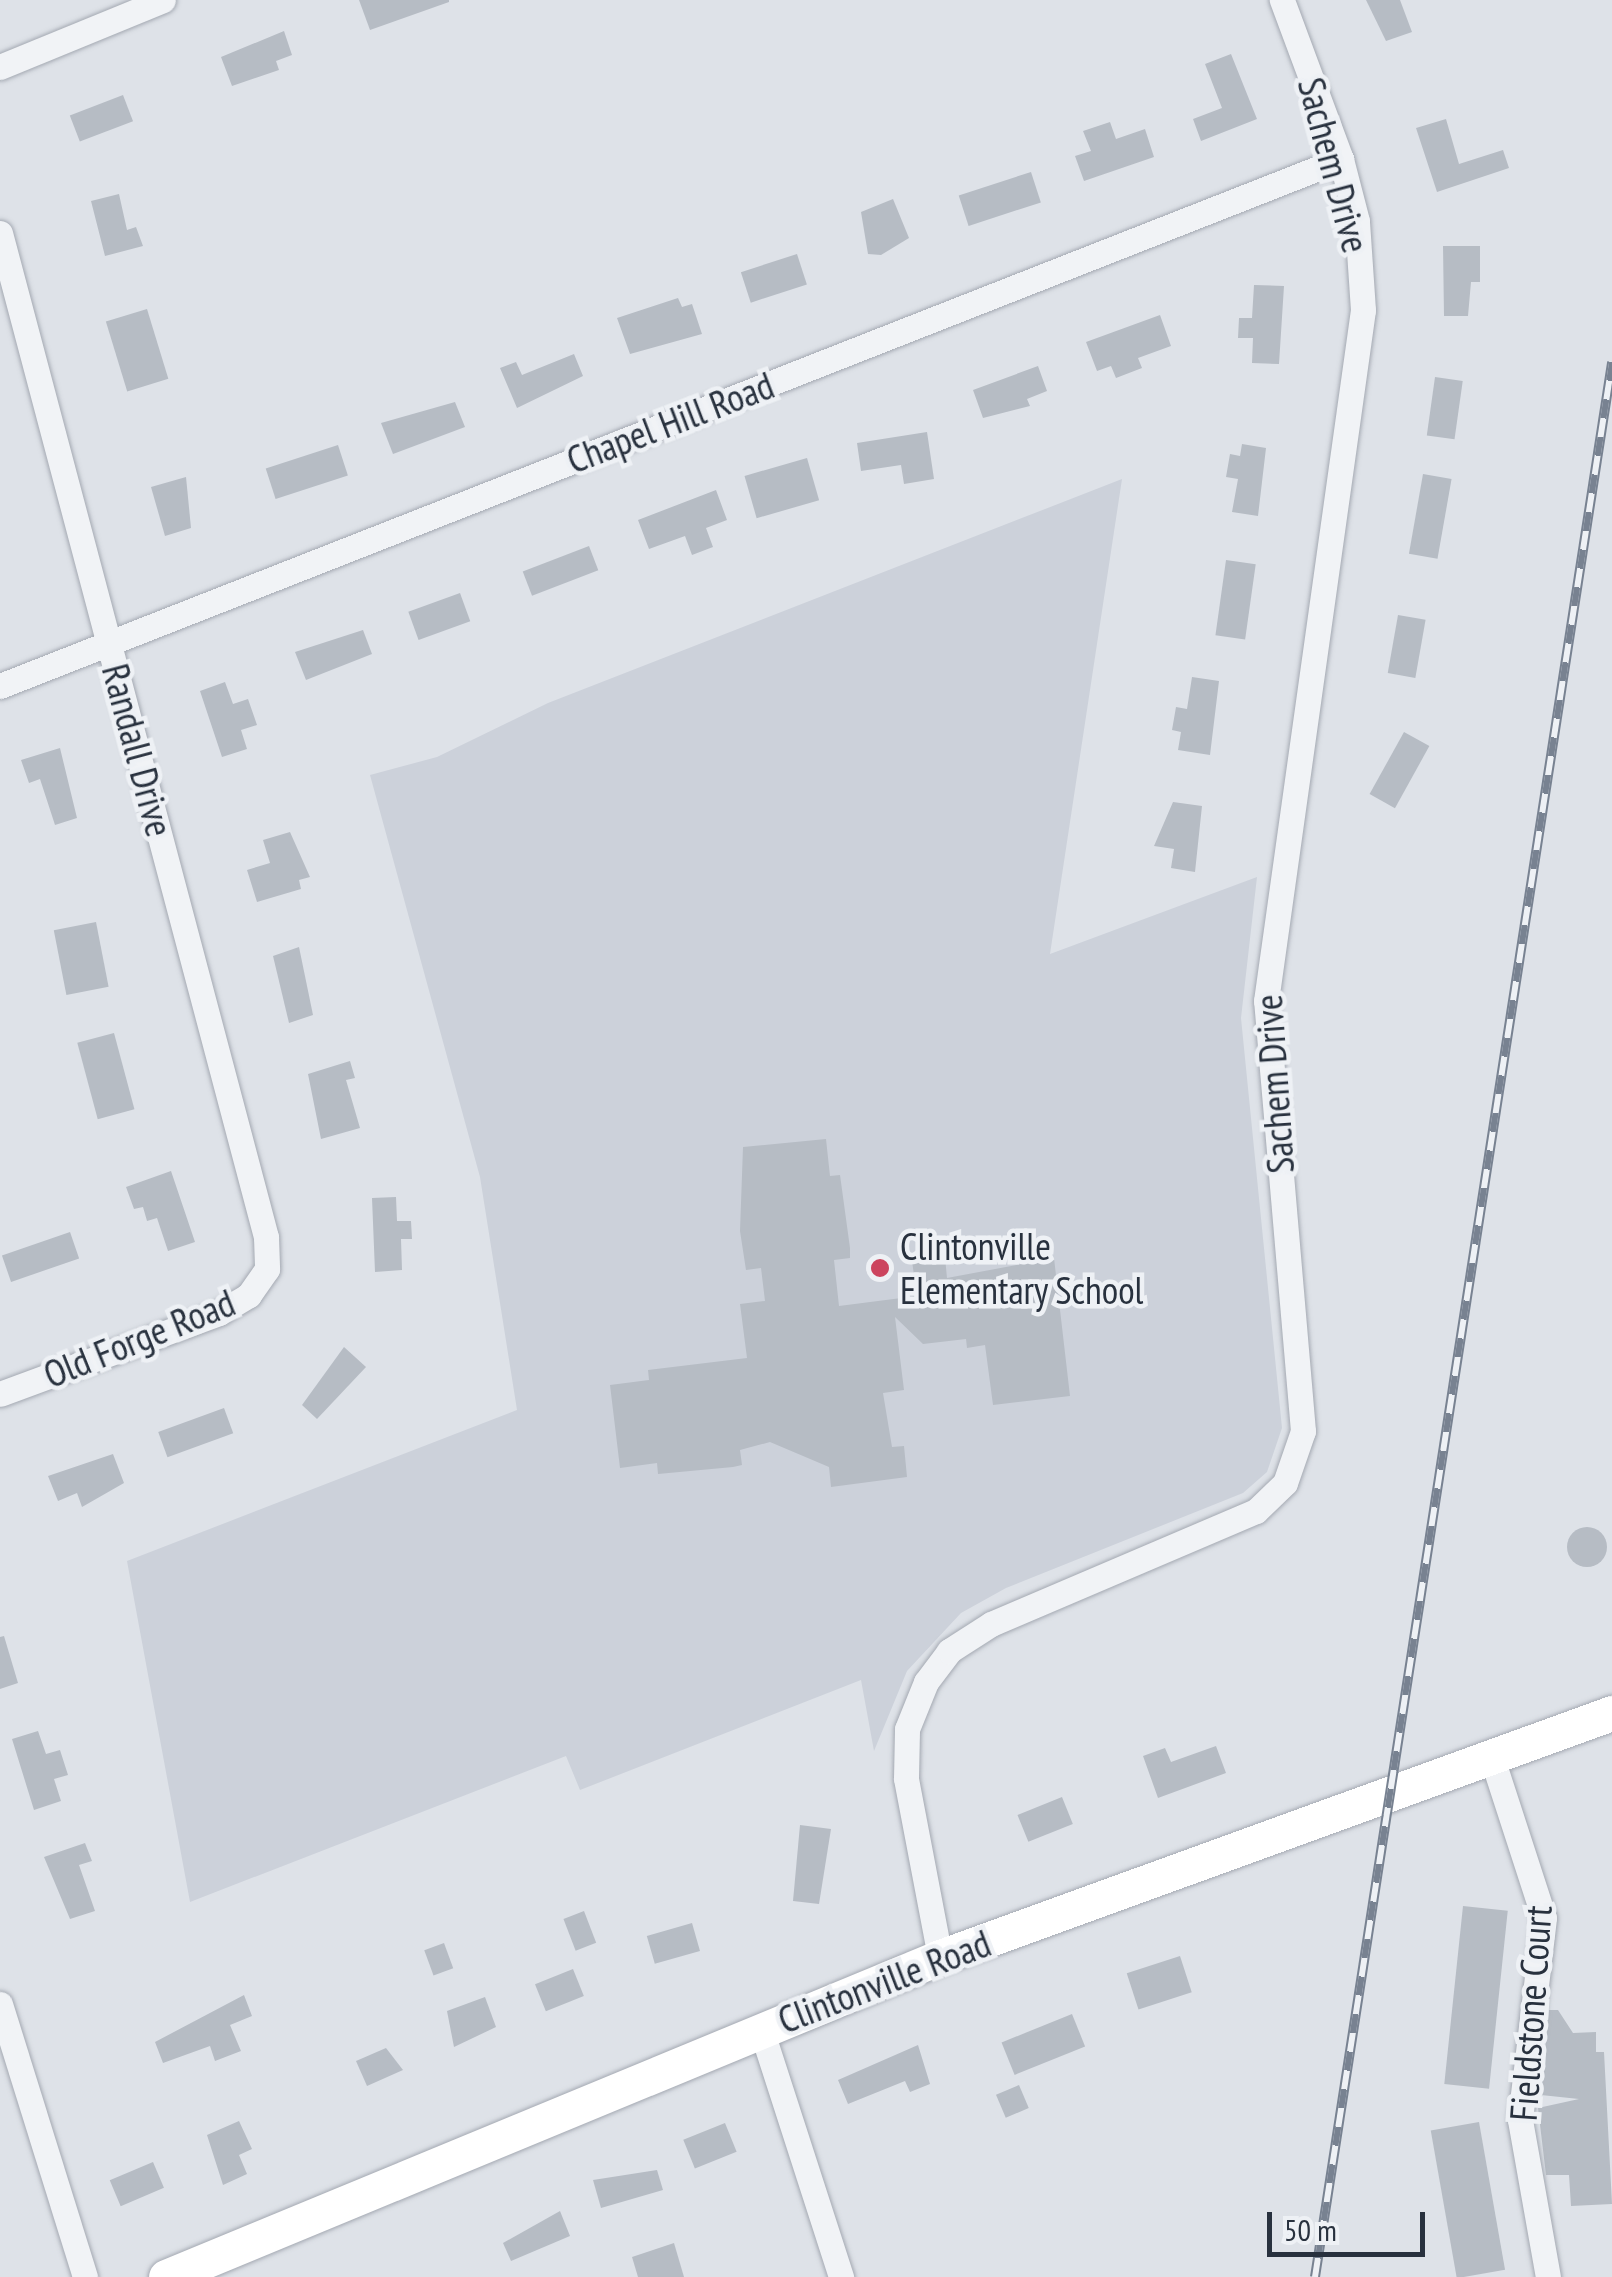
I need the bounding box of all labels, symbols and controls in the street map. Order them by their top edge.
street label: Sachem Drive [1289,73,1379,257]
street label: Chapel Hill Road [560,362,780,482]
street label: Randall Drive [93,659,183,841]
street label: Sachem Drive [1245,993,1303,1175]
place label: Clintonville Elementary School [900,1223,1145,1312]
marker: Clintonville Elementary School [869,1257,891,1279]
street label: Old Forge Road [37,1279,241,1397]
street label: Fieldstone Court [1500,1904,1560,2122]
street label: Clintonville Road [771,1920,997,2042]
scale bar [1272,2192,1430,2254]
text: 50 m [1284,2210,1337,2249]

